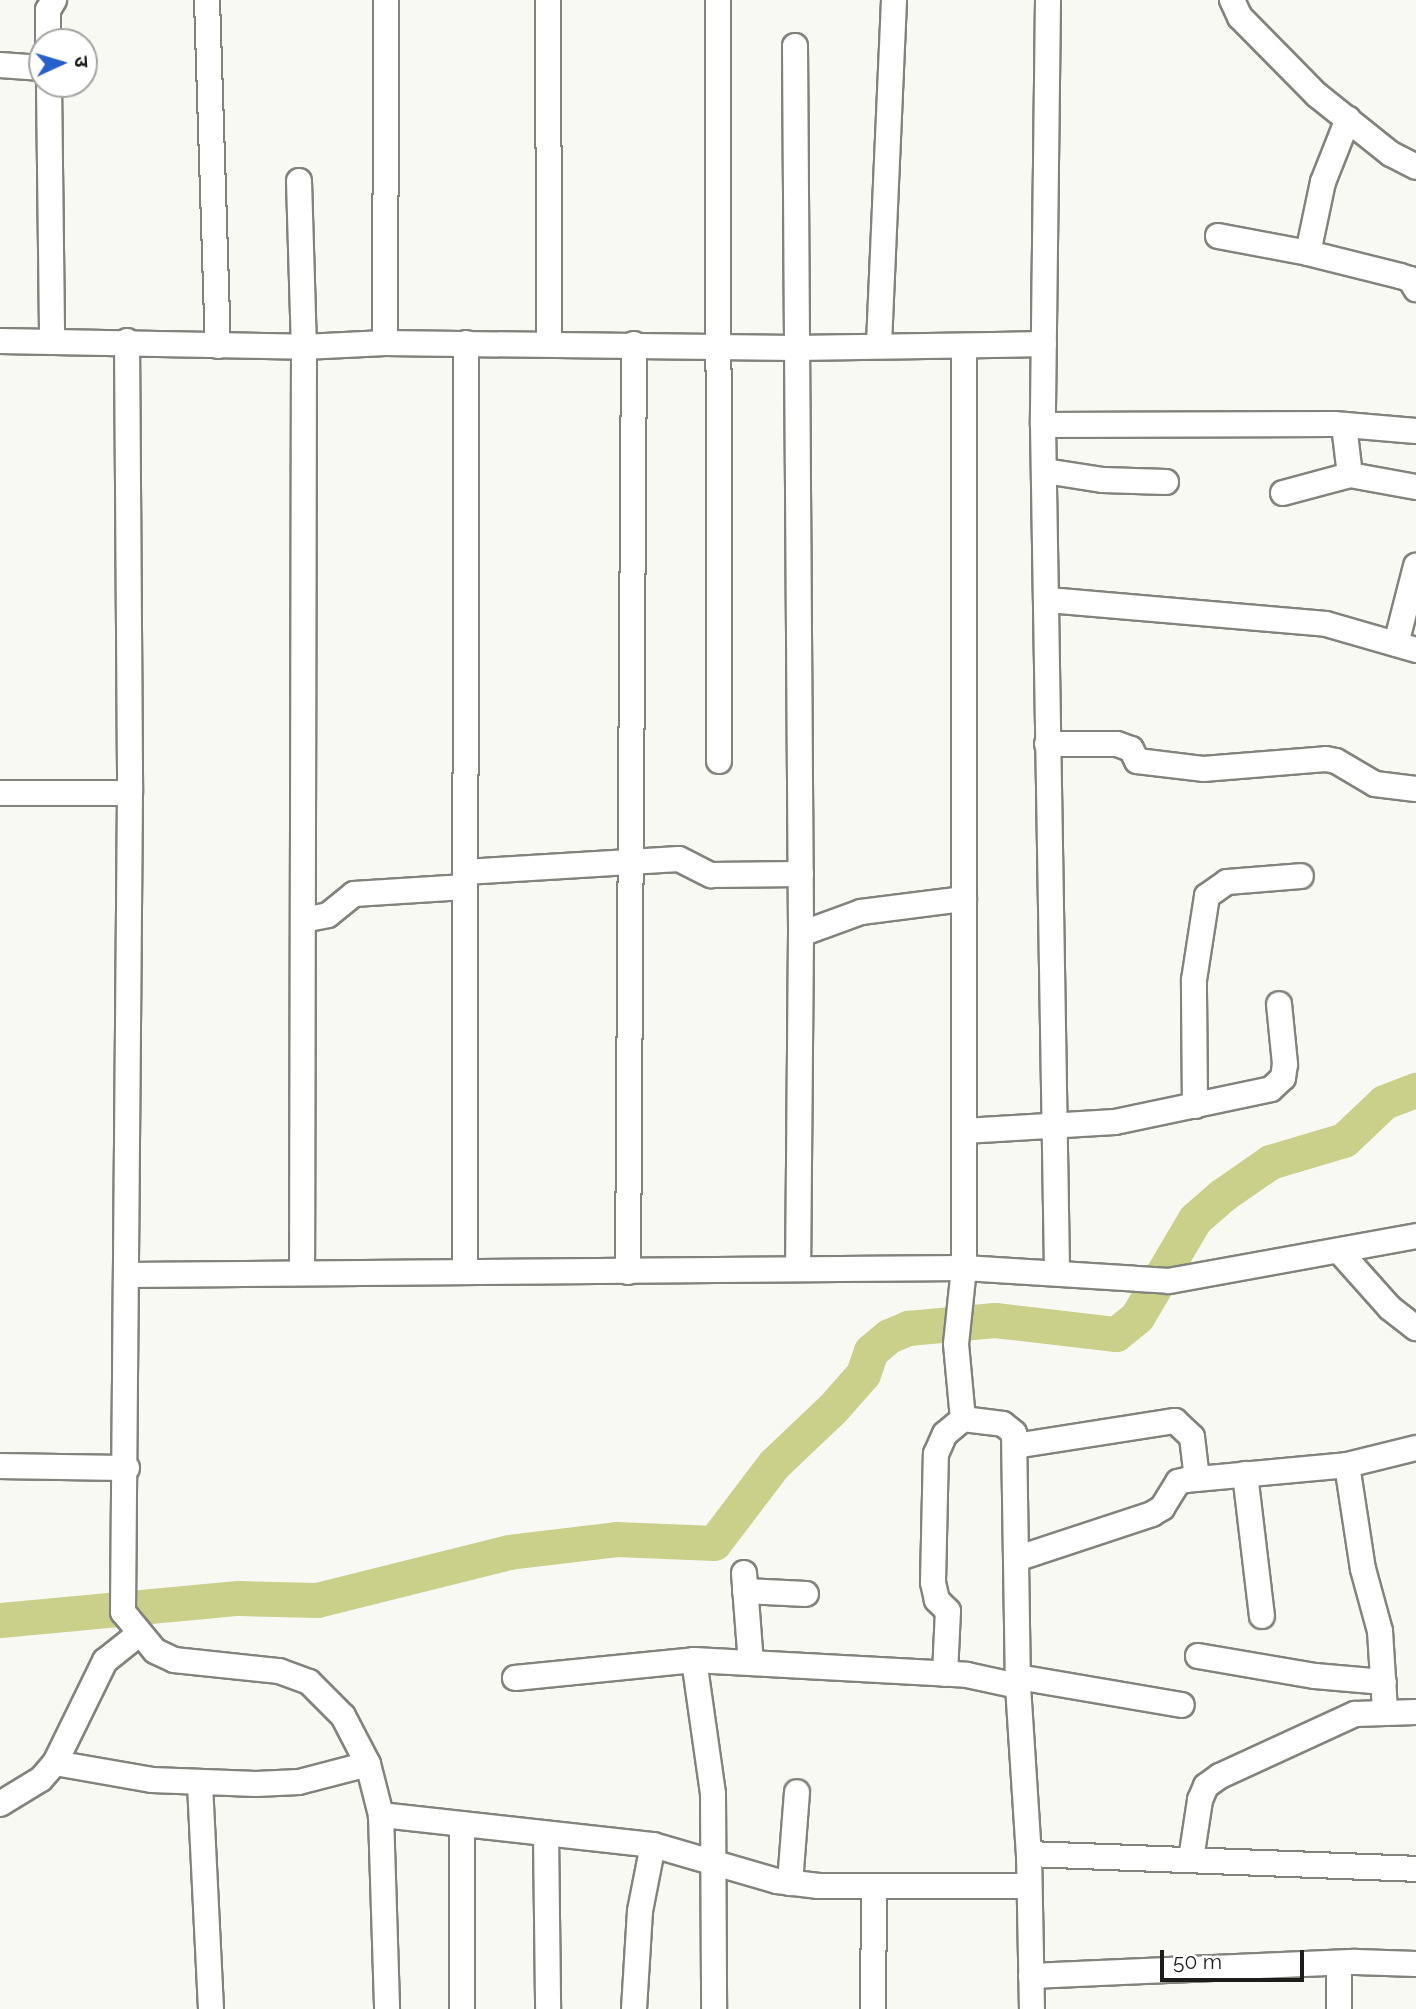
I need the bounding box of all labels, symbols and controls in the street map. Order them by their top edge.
north arrow [28,28,98,98]
text: उ [71,55,93,68]
scale bar [1164,1936,1308,1980]
text: 50 m [1173,1949,1222,1974]

